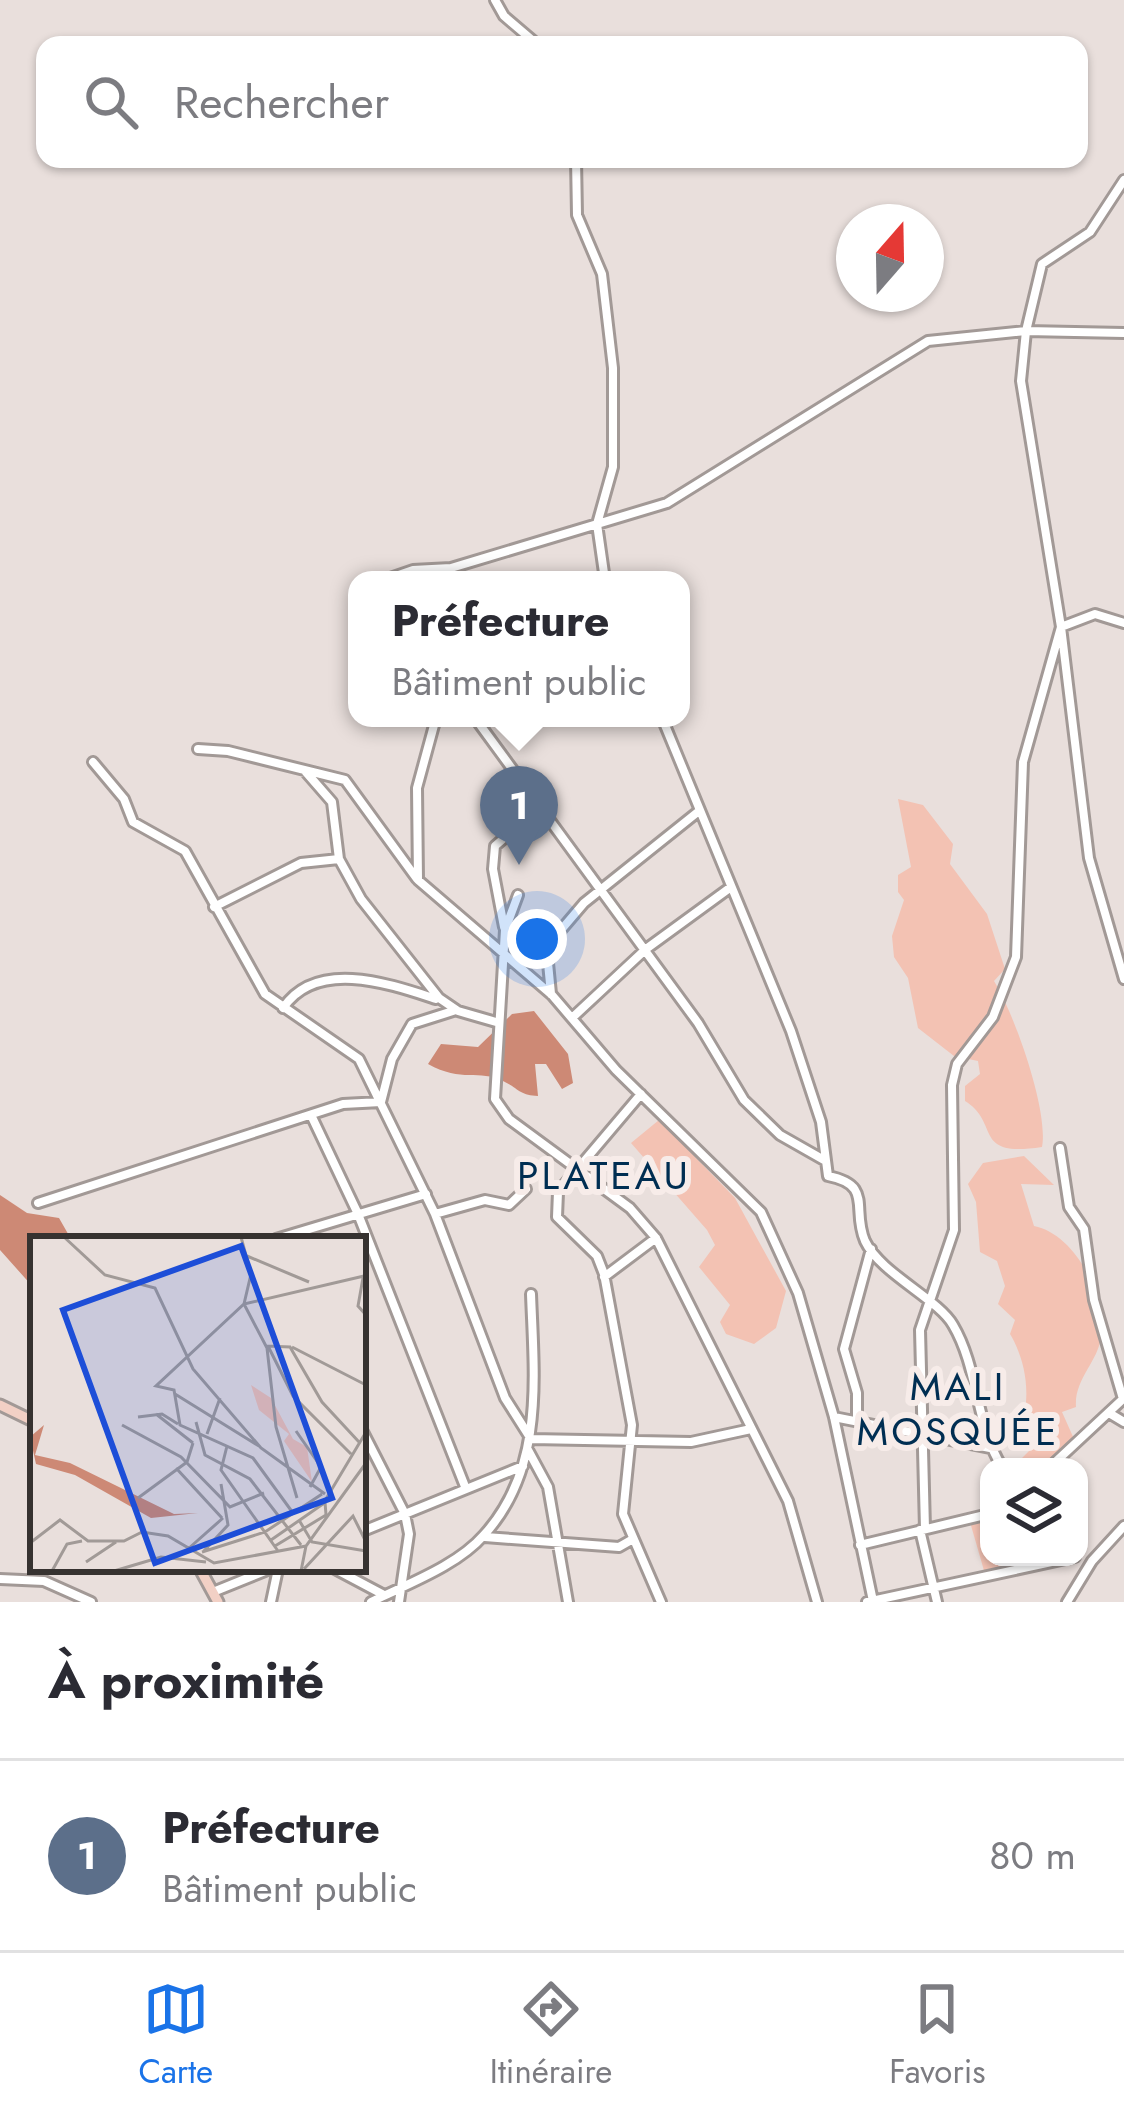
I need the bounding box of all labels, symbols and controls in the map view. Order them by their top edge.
search box [36,36,1088,168]
icon: search [78,69,144,135]
text: Rechercher [174,70,389,135]
north arrow [836,204,944,312]
popup [348,571,690,727]
text: Préfecture [392,588,610,653]
text: Bâtiment public [392,653,646,710]
pin: 1 [480,766,558,865]
your location [507,909,567,969]
district label: PLATEAU [517,1147,691,1204]
inset map [30,1236,366,1572]
district label: MALI MOSQUÉE [857,1358,1059,1460]
map controls [980,1458,1088,1566]
button: layers [980,1458,1088,1566]
text: À proximité [48,1643,324,1717]
text: Préfecture [162,1795,380,1860]
text: 1 [77,1827,97,1884]
text: 80 m [989,1827,1076,1884]
text: Bâtiment public [162,1860,417,1917]
tab: Carte [138,1976,213,2095]
tab: Itinéraire [490,1976,612,2095]
tab: Favoris [889,1976,986,2095]

